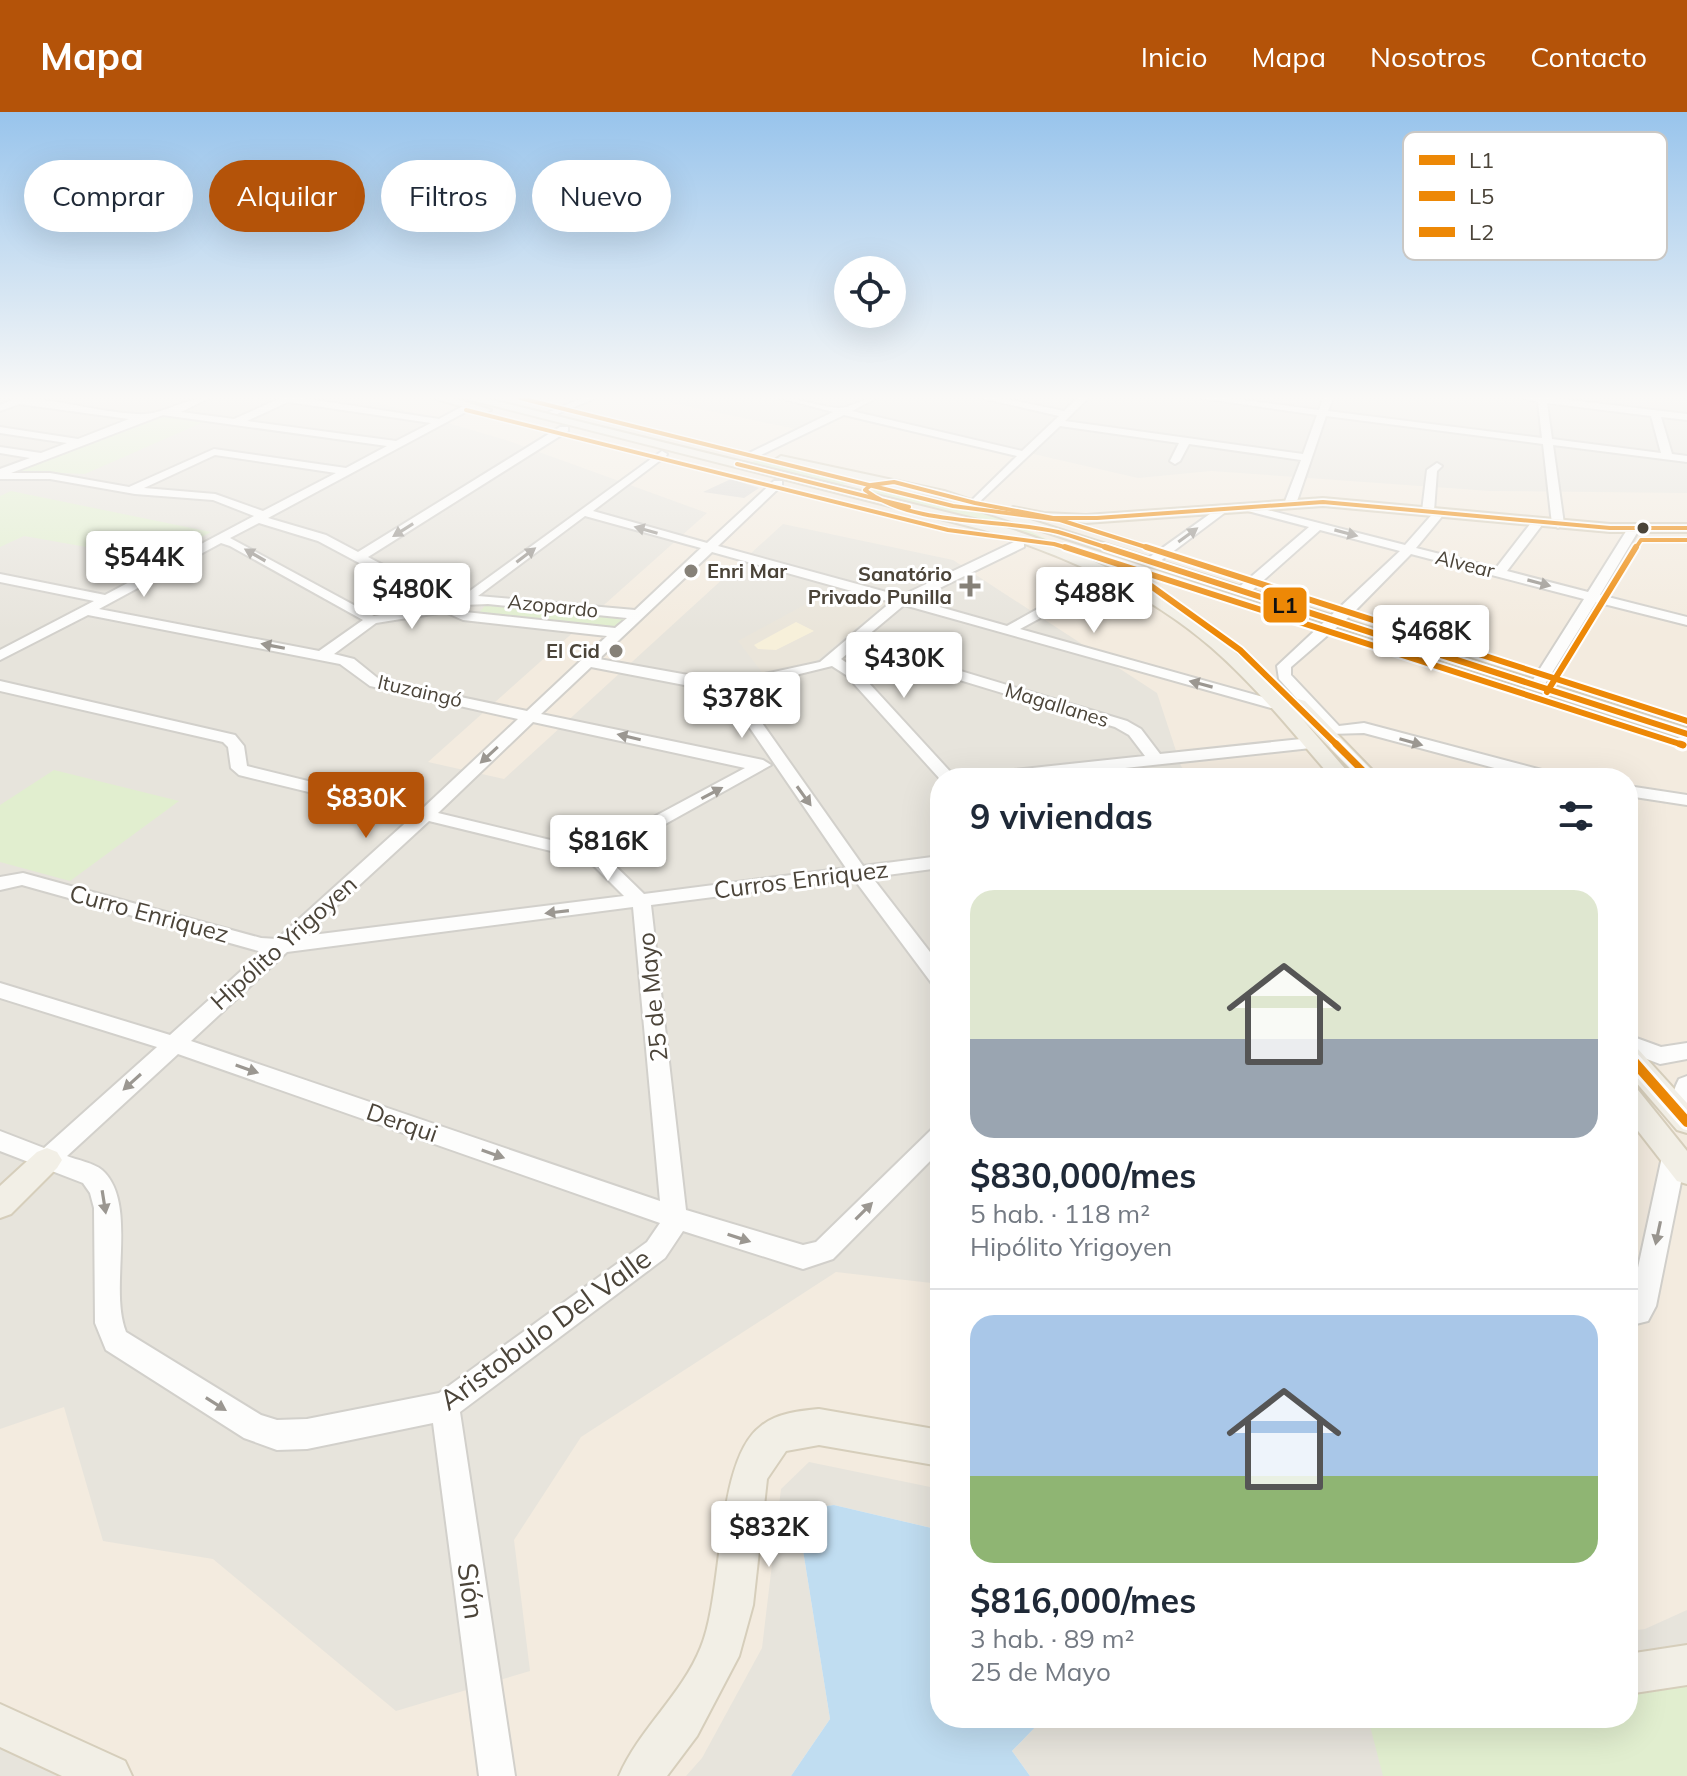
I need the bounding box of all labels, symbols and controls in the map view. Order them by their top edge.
text: Mapa [40,32,144,80]
text: Inicio [1141,39,1208,74]
text: Mapa [1252,39,1326,74]
text: Nosotros [1370,39,1486,74]
text: Contacto [1530,39,1647,74]
legend [1403,132,1667,260]
text: L1 [1469,146,1494,174]
chip: Comprar [24,160,193,232]
chip: Alquilar [209,160,365,232]
chip: Filtros [381,160,516,232]
chip: Nuevo [532,160,671,232]
text: L5 [1469,182,1494,210]
text: L2 [1469,218,1494,246]
map controls [834,256,906,328]
button: locate [834,256,906,328]
unlabelled marker [1635,520,1651,536]
one-way arrow [392,523,414,537]
one-way arrow [634,523,658,536]
one-way arrow [1178,528,1199,543]
one-way arrow [1334,528,1359,540]
pin: $544K [88,531,200,599]
text: $544K [104,540,184,573]
street label: Alvear [1433,544,1498,583]
one-way arrow [244,548,266,562]
one-way arrow [516,548,537,564]
place label: Enri Mar [707,558,787,583]
place label: Sanatório Privado Punilla [808,561,952,609]
marker: Enri Mar [682,562,700,580]
pin: $480K [356,563,468,631]
pin: $488K [1038,567,1150,635]
text: $480K [372,572,452,605]
marker: Sanatório Privado Punilla [959,575,981,597]
text: $488K [1054,576,1134,609]
one-way arrow [1527,577,1552,589]
line badge: L1 [1262,586,1308,624]
street label: Azopardo [507,588,600,623]
text: L1 [1272,591,1298,619]
pin: $468K [1375,605,1487,673]
text: $468K [1391,614,1471,647]
pin: $430K [848,632,960,700]
place label: El Cid [546,638,600,663]
one-way arrow [260,640,285,652]
text: $430K [864,641,944,674]
marker: El Cid [607,642,625,660]
street label: Ituzaingó [375,669,465,712]
pin: $378K [686,672,798,740]
street label: Magallanes [1002,677,1112,732]
one-way arrow [1188,677,1212,690]
text: $378K [702,681,782,714]
one-way arrow [617,730,642,743]
one-way arrow [1399,736,1423,749]
one-way arrow [480,745,499,763]
pin: $830K [310,772,422,840]
text: $830K [326,781,406,814]
one-way arrow [700,786,723,799]
one-way arrow [796,786,812,807]
icon: filters [1554,794,1598,838]
text: 9 viviendas [970,795,1153,838]
pin: $816K [552,815,664,883]
text: $816K [568,824,648,857]
street label: Curros Enriquez [712,853,890,905]
street label: Hipólito Yrigoyen [204,869,363,1016]
street label: Curro Enriquez [66,877,232,949]
one-way arrow [544,905,569,918]
street label: 25 de Mayo [630,931,674,1063]
icon: home [1212,942,1356,1086]
one-way arrow [236,1064,260,1076]
one-way arrow [122,1073,142,1091]
street label: Derqui [363,1096,442,1148]
one-way arrow [481,1149,505,1161]
text: $830,000/mes [970,1154,1196,1197]
one-way arrow [98,1190,111,1215]
text: 5 hab. · 118 m² [970,1197,1150,1230]
one-way arrow [854,1203,873,1221]
one-way arrow [1651,1221,1664,1246]
text: Hipólito Yrigoyen [970,1230,1172,1263]
one-way arrow [728,1232,752,1245]
street label: Aristobulo Del Valle [432,1240,657,1417]
icon: home [1212,1367,1356,1511]
one-way arrow [206,1397,227,1412]
pin: $832K [713,1501,825,1569]
text: $832K [729,1510,809,1543]
street label: Sión [450,1561,493,1621]
text: $816,000/mes [970,1579,1196,1622]
text: 3 hab. · 89 m² [970,1622,1134,1655]
text: 25 de Mayo [970,1655,1111,1688]

